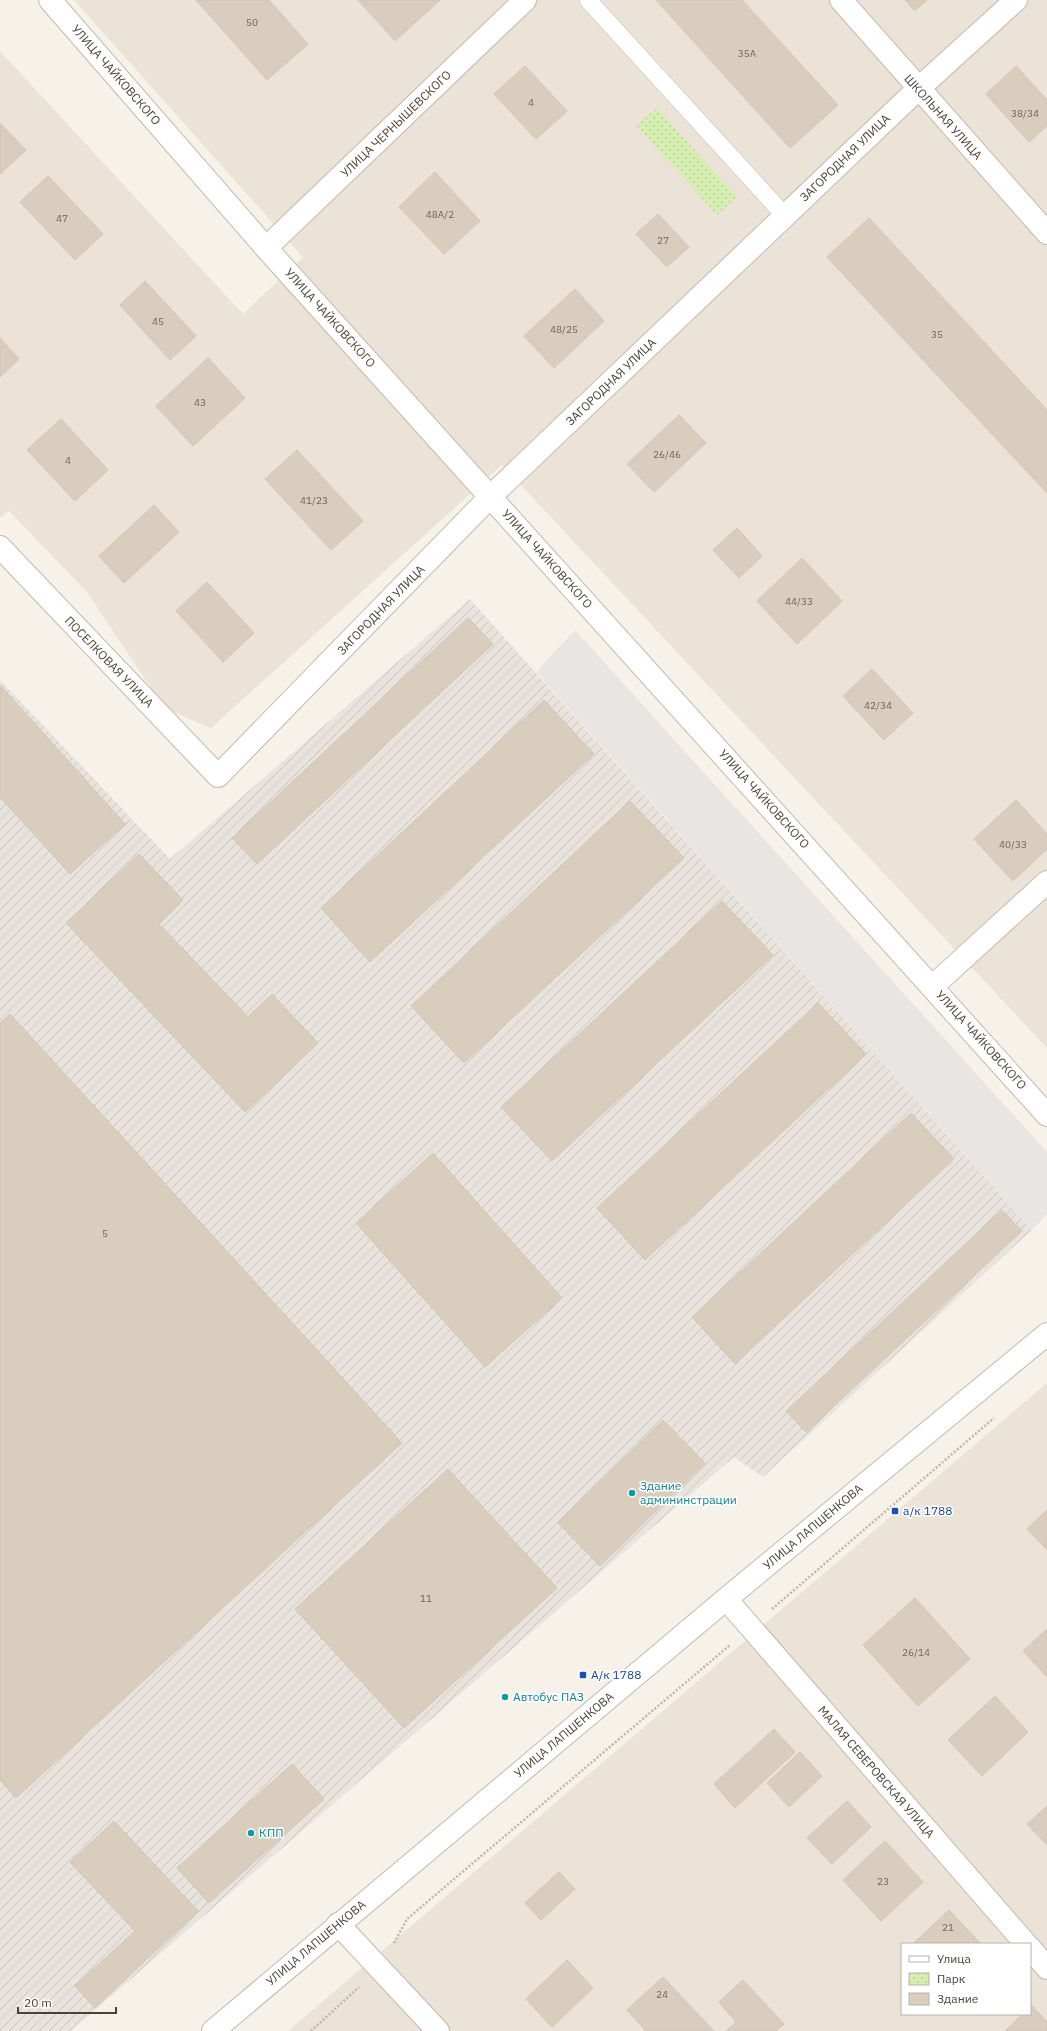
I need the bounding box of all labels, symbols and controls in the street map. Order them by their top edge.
house number: 50 [246,16,258,29]
street label: УЛИЦА ЧАЙКОВСКОГО [69,21,164,128]
house number: 35А [738,47,757,60]
street label: УЛИЦА ЧЕРНЫШЕВСКОГО [337,67,454,180]
street label: ШКОЛЬНАЯ УЛИЦА [901,71,986,163]
house number: 4 [528,96,534,109]
house number: 38/34 [1011,107,1039,120]
street label: ЗАГОРОДНАЯ УЛИЦА [797,111,893,204]
house number: 48А/2 [426,208,454,221]
house number: 47 [56,212,68,225]
house number: 27 [657,234,669,247]
street label: УЛИЦА ЧАЙКОВСКОГО [282,265,379,370]
house number: 45 [152,315,164,328]
house number: 48/25 [550,323,578,336]
house number: 35 [931,328,943,341]
street label: ЗАГОРОДНАЯ УЛИЦА [563,335,659,428]
house number: 43 [194,396,206,409]
house number: 26/46 [653,448,681,461]
house number: 4 [65,454,71,467]
house number: 41/23 [300,494,328,507]
street label: УЛИЦА ЧАЙКОВСКОГО [499,506,596,611]
street label: ЗАГОРОДНАЯ УЛИЦА [334,561,428,658]
house number: 44/33 [785,595,813,608]
street label: ПОСЕЛКОВАЯ УЛИЦА [62,613,157,711]
house number: 42/34 [864,699,892,712]
street label: УЛИЦА ЧАЙКОВСКОГО [716,746,813,851]
house number: 40/33 [999,838,1027,851]
street label: УЛИЦА ЧАЙКОВСКОГО [933,987,1030,1092]
house number: 5 [102,1227,108,1240]
place label: Здание админинстрации [640,1478,737,1507]
street label: УЛИЦА ЛАПШЕНКОВА [760,1480,866,1573]
marker: Здание админинстрации [627,1488,637,1498]
place label: a/к 1788 [903,1503,952,1518]
marker: a/к 1788 [890,1506,900,1516]
house number: 11 [420,1592,432,1605]
house number: 26/14 [902,1646,930,1659]
place label: А/к 1788 [591,1667,641,1682]
marker: А/к 1788 [578,1670,588,1680]
street label: УЛИЦА ЛАПШЕНКОВА [511,1688,617,1781]
place label: Автобус ПАЗ [513,1689,584,1704]
marker: Автобус ПАЗ [500,1692,510,1702]
street label: МАЛАЯ СЕВЕРОВСКАЯ УЛИЦА [815,1703,938,1841]
place label: КПП [259,1825,284,1840]
marker: КПП [246,1828,256,1838]
house number: 23 [877,1875,889,1888]
street label: УЛИЦА ЛАПШЕНКОВА [263,1896,369,1989]
house number: 21 [942,1921,954,1934]
legend [901,1943,1031,2015]
text: Улица [937,1951,971,1966]
text: Парк [937,1971,966,1986]
house number: 24 [656,1988,668,2001]
scale bar [18,1989,116,2015]
text: Здание [937,1991,979,2006]
text: 20 m [24,1995,52,2010]

